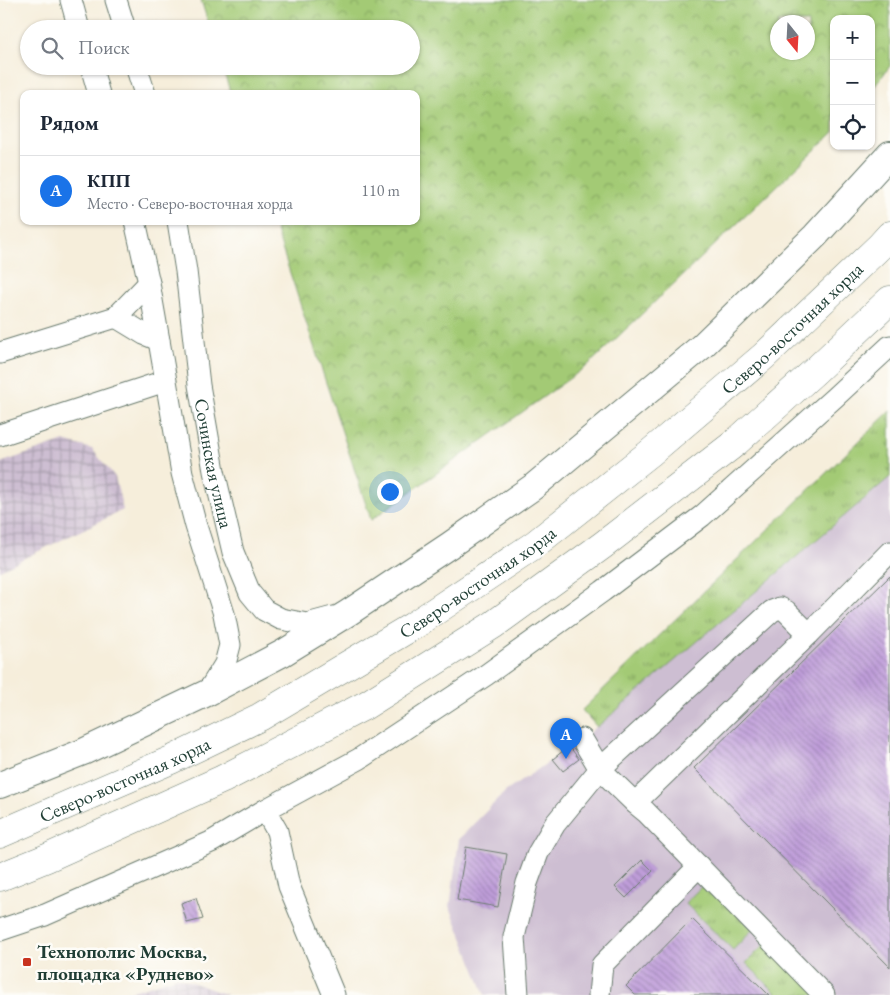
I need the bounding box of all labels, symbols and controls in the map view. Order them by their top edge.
north arrow [770,15,815,60]
map controls [830,15,875,150]
button: + [830,15,875,60]
search box [20,20,420,75]
icon: search [38,34,66,62]
text: Поиск [78,35,130,60]
button: − [830,60,875,105]
button: locate [830,105,875,150]
text: Рядом [40,109,99,136]
text: КПП [87,168,130,193]
text: A [50,180,62,201]
text: 110 m [361,180,400,201]
text: Место · Северо-восточная хорда [87,193,293,214]
street label: Северо-восточная хорда [716,256,868,400]
street label: Сочинская улица [189,396,240,531]
your location [377,479,403,505]
street label: Северо-восточная хорда [394,520,561,644]
pin: A [550,718,582,759]
street label: Северо-восточная хорда [35,730,215,828]
place label: Технополис Москва, площадка «Руднево» [37,939,214,986]
marker: Технополис Москва, площадка «Руднево» [21,956,33,968]

